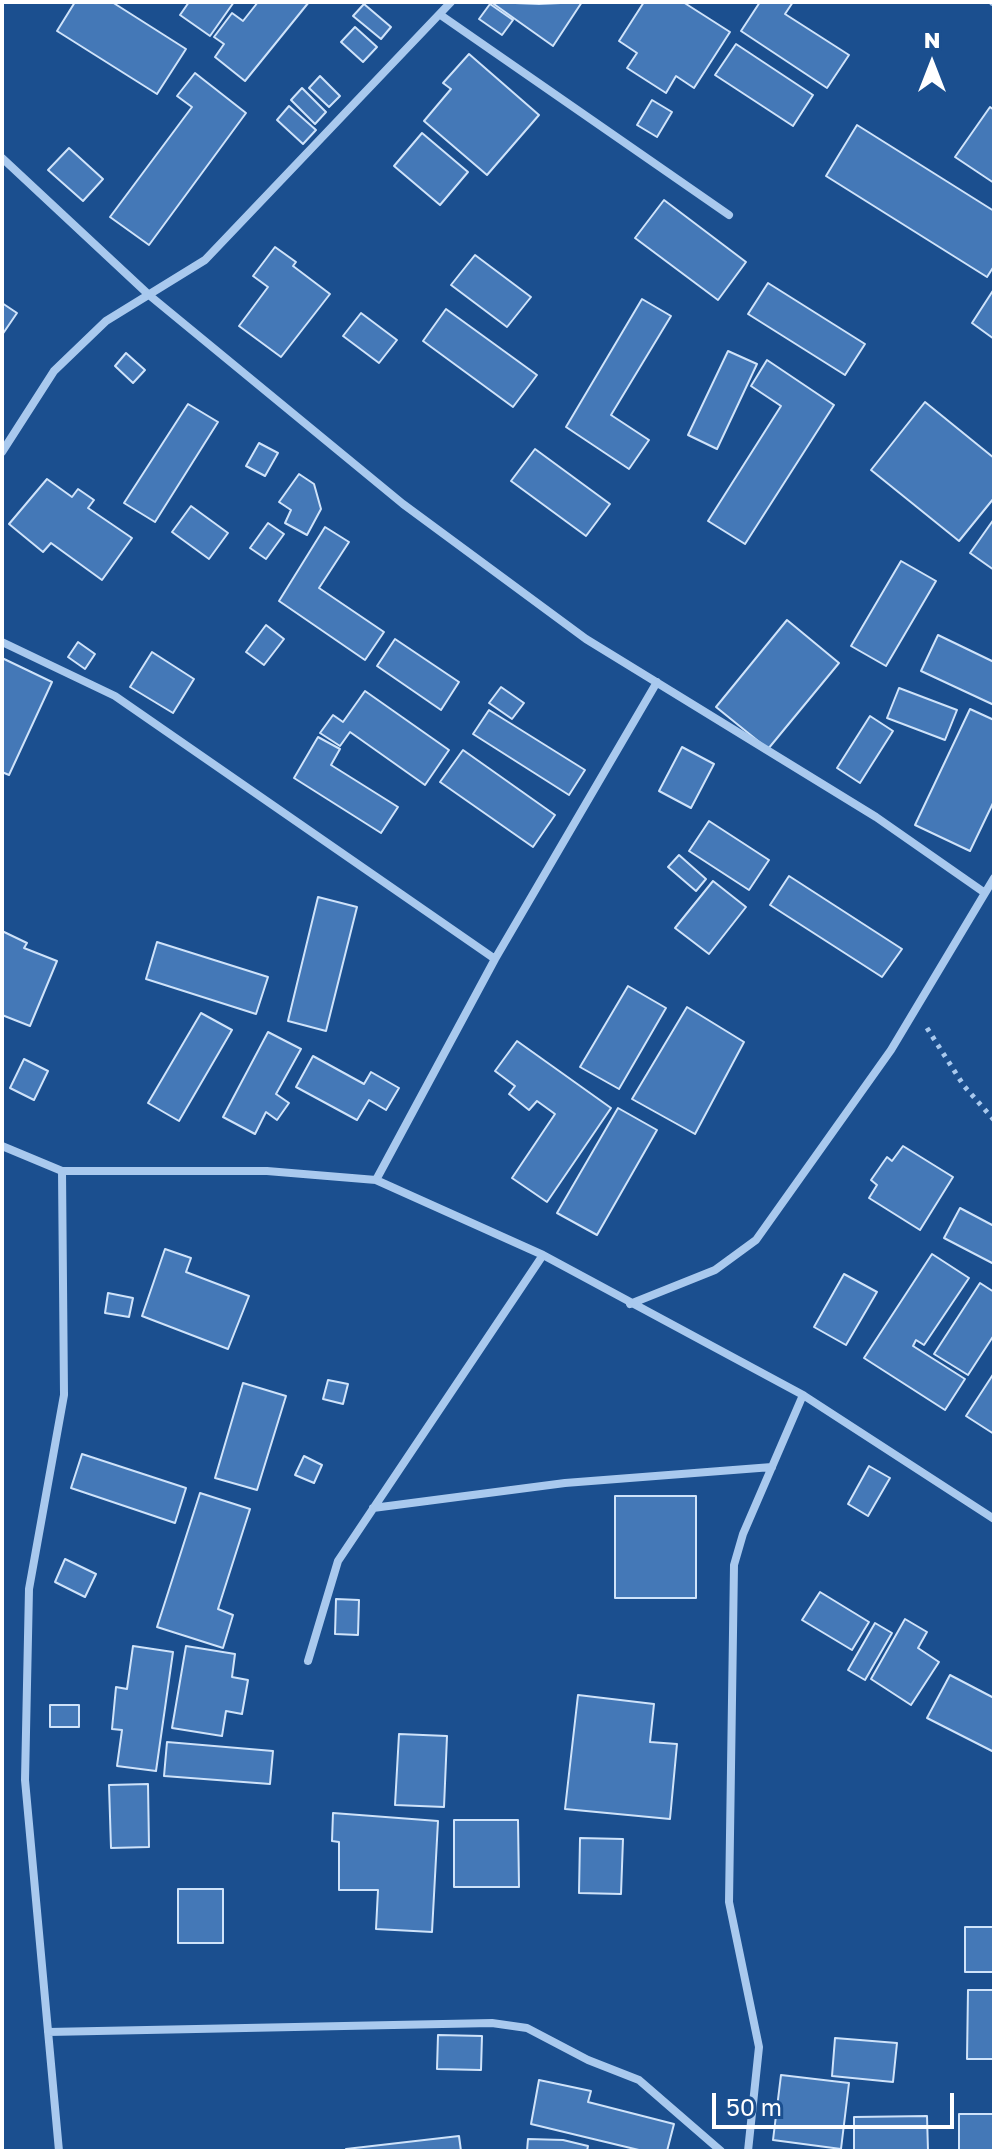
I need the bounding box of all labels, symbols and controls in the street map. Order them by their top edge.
north arrow [892,24,972,104]
text: N [924,26,940,53]
scale bar [716,2077,958,2127]
text: 50 m [726,2092,782,2121]

